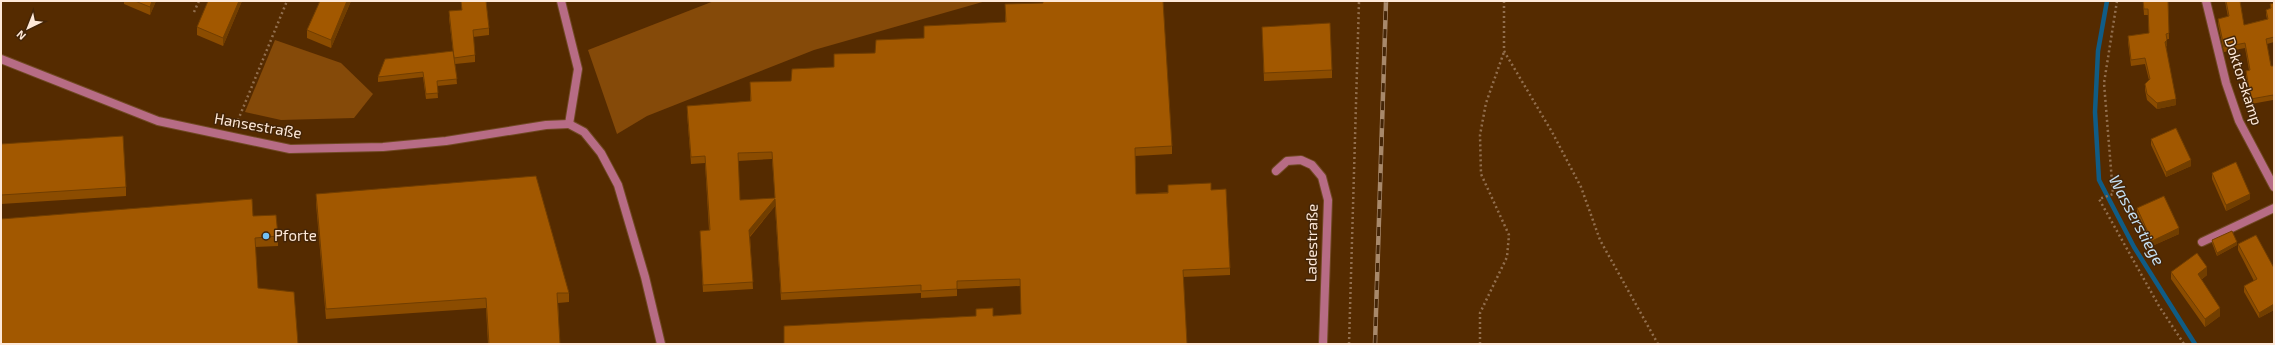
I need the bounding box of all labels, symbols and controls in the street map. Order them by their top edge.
north arrow [8,8,48,48]
text: N [13,28,28,43]
street label: Doktorskamp [2221,34,2267,127]
street label: Hansestraße [213,108,303,142]
water label: Wasserstiege [2106,171,2169,269]
street label: Ladestraße [1301,204,1321,282]
place label: Pforte [274,226,317,244]
marker: Pforte [261,231,271,241]

